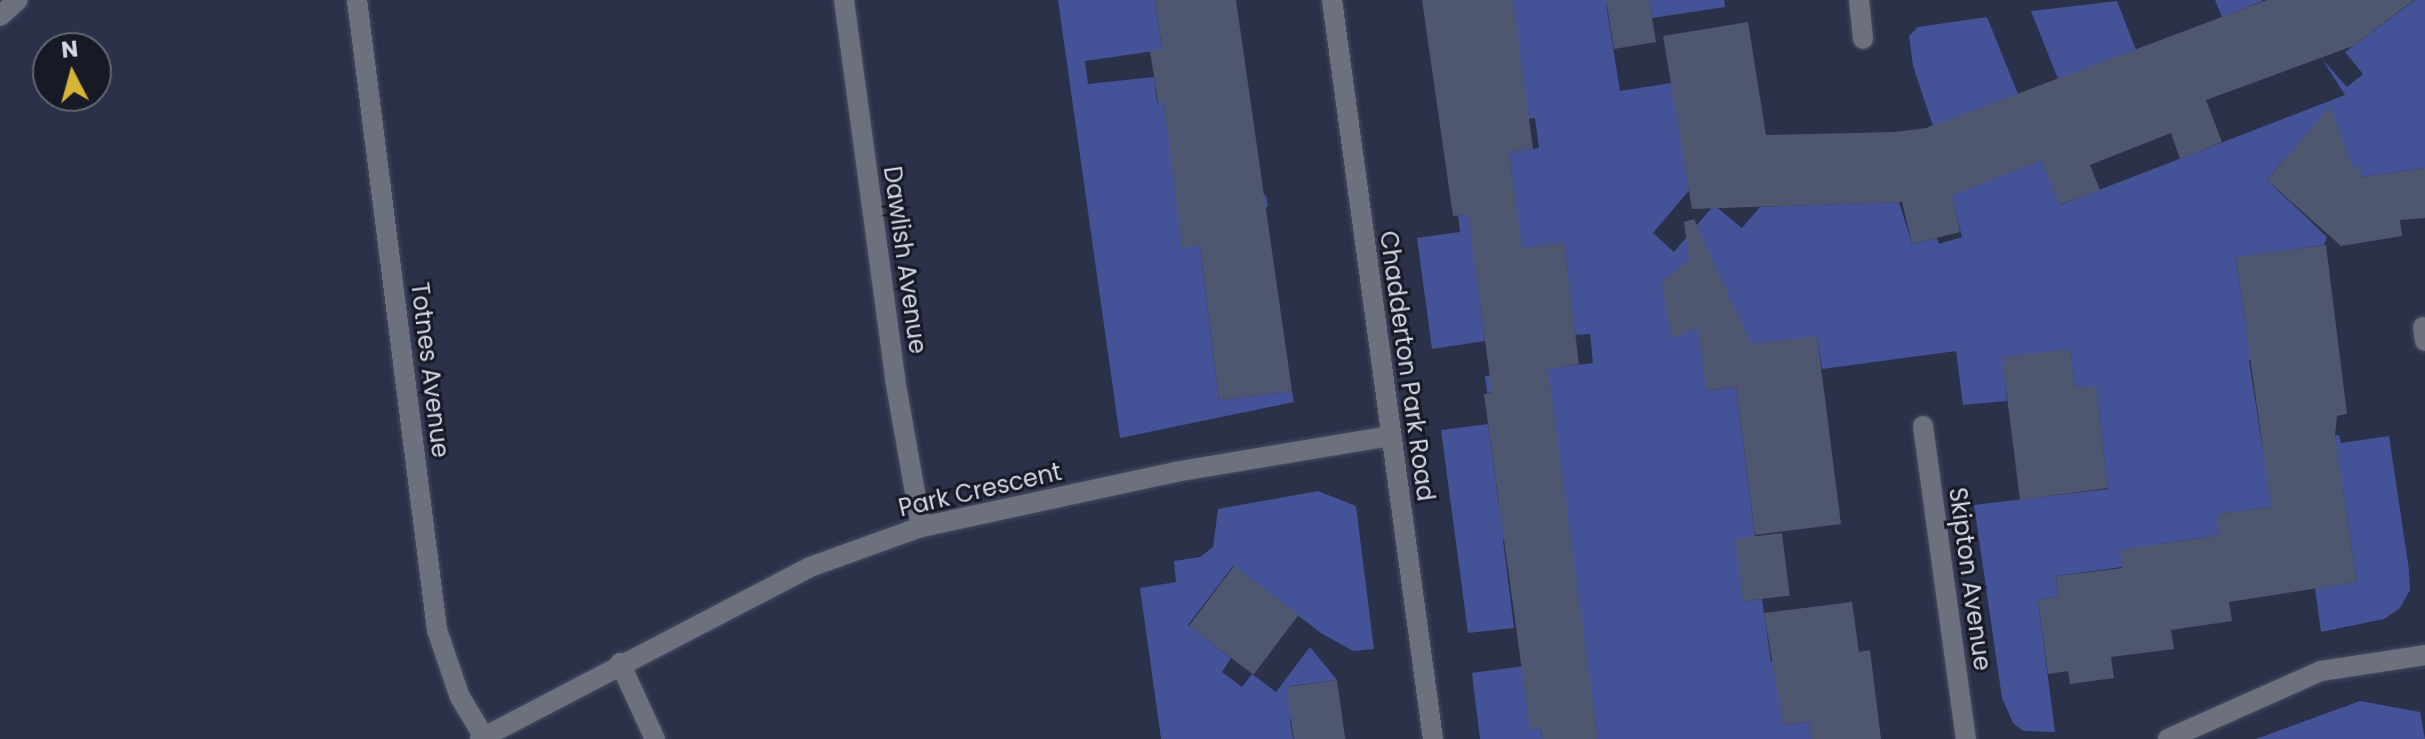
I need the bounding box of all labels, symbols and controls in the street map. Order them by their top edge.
north arrow [32,32,112,112]
text: N [60,33,79,66]
street label: Dawlish Avenue [878,164,932,356]
street label: Chadderton Park Road [1374,229,1440,503]
street label: Totnes Avenue [405,281,455,459]
street label: Park Crescent [896,457,1064,523]
street label: Skipton Avenue [1943,486,1997,672]

